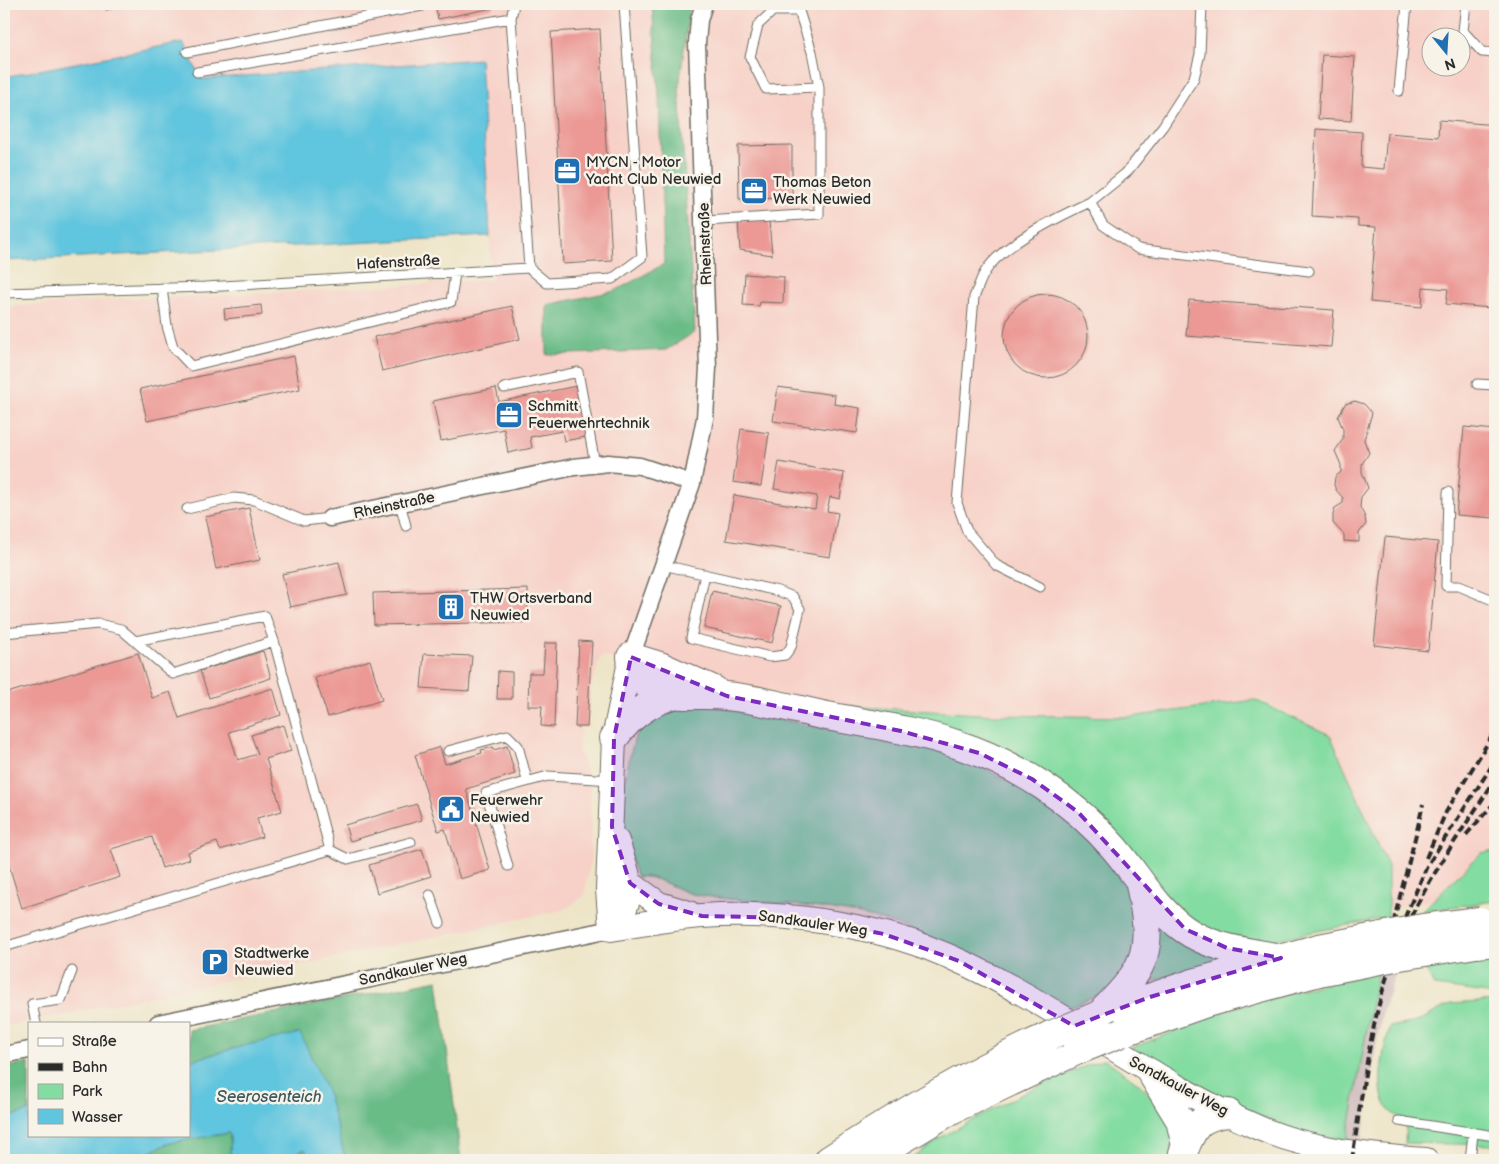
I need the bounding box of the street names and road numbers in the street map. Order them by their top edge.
street label: Rheinstraße [695,202,716,286]
street label: Hafenstraße [356,251,440,274]
street label: Rheinstraße [352,488,437,523]
street label: Sandkauler Weg [757,906,869,941]
street label: Sandkauler Weg [357,949,469,990]
street label: Sandkauler Weg [1126,1052,1232,1121]

